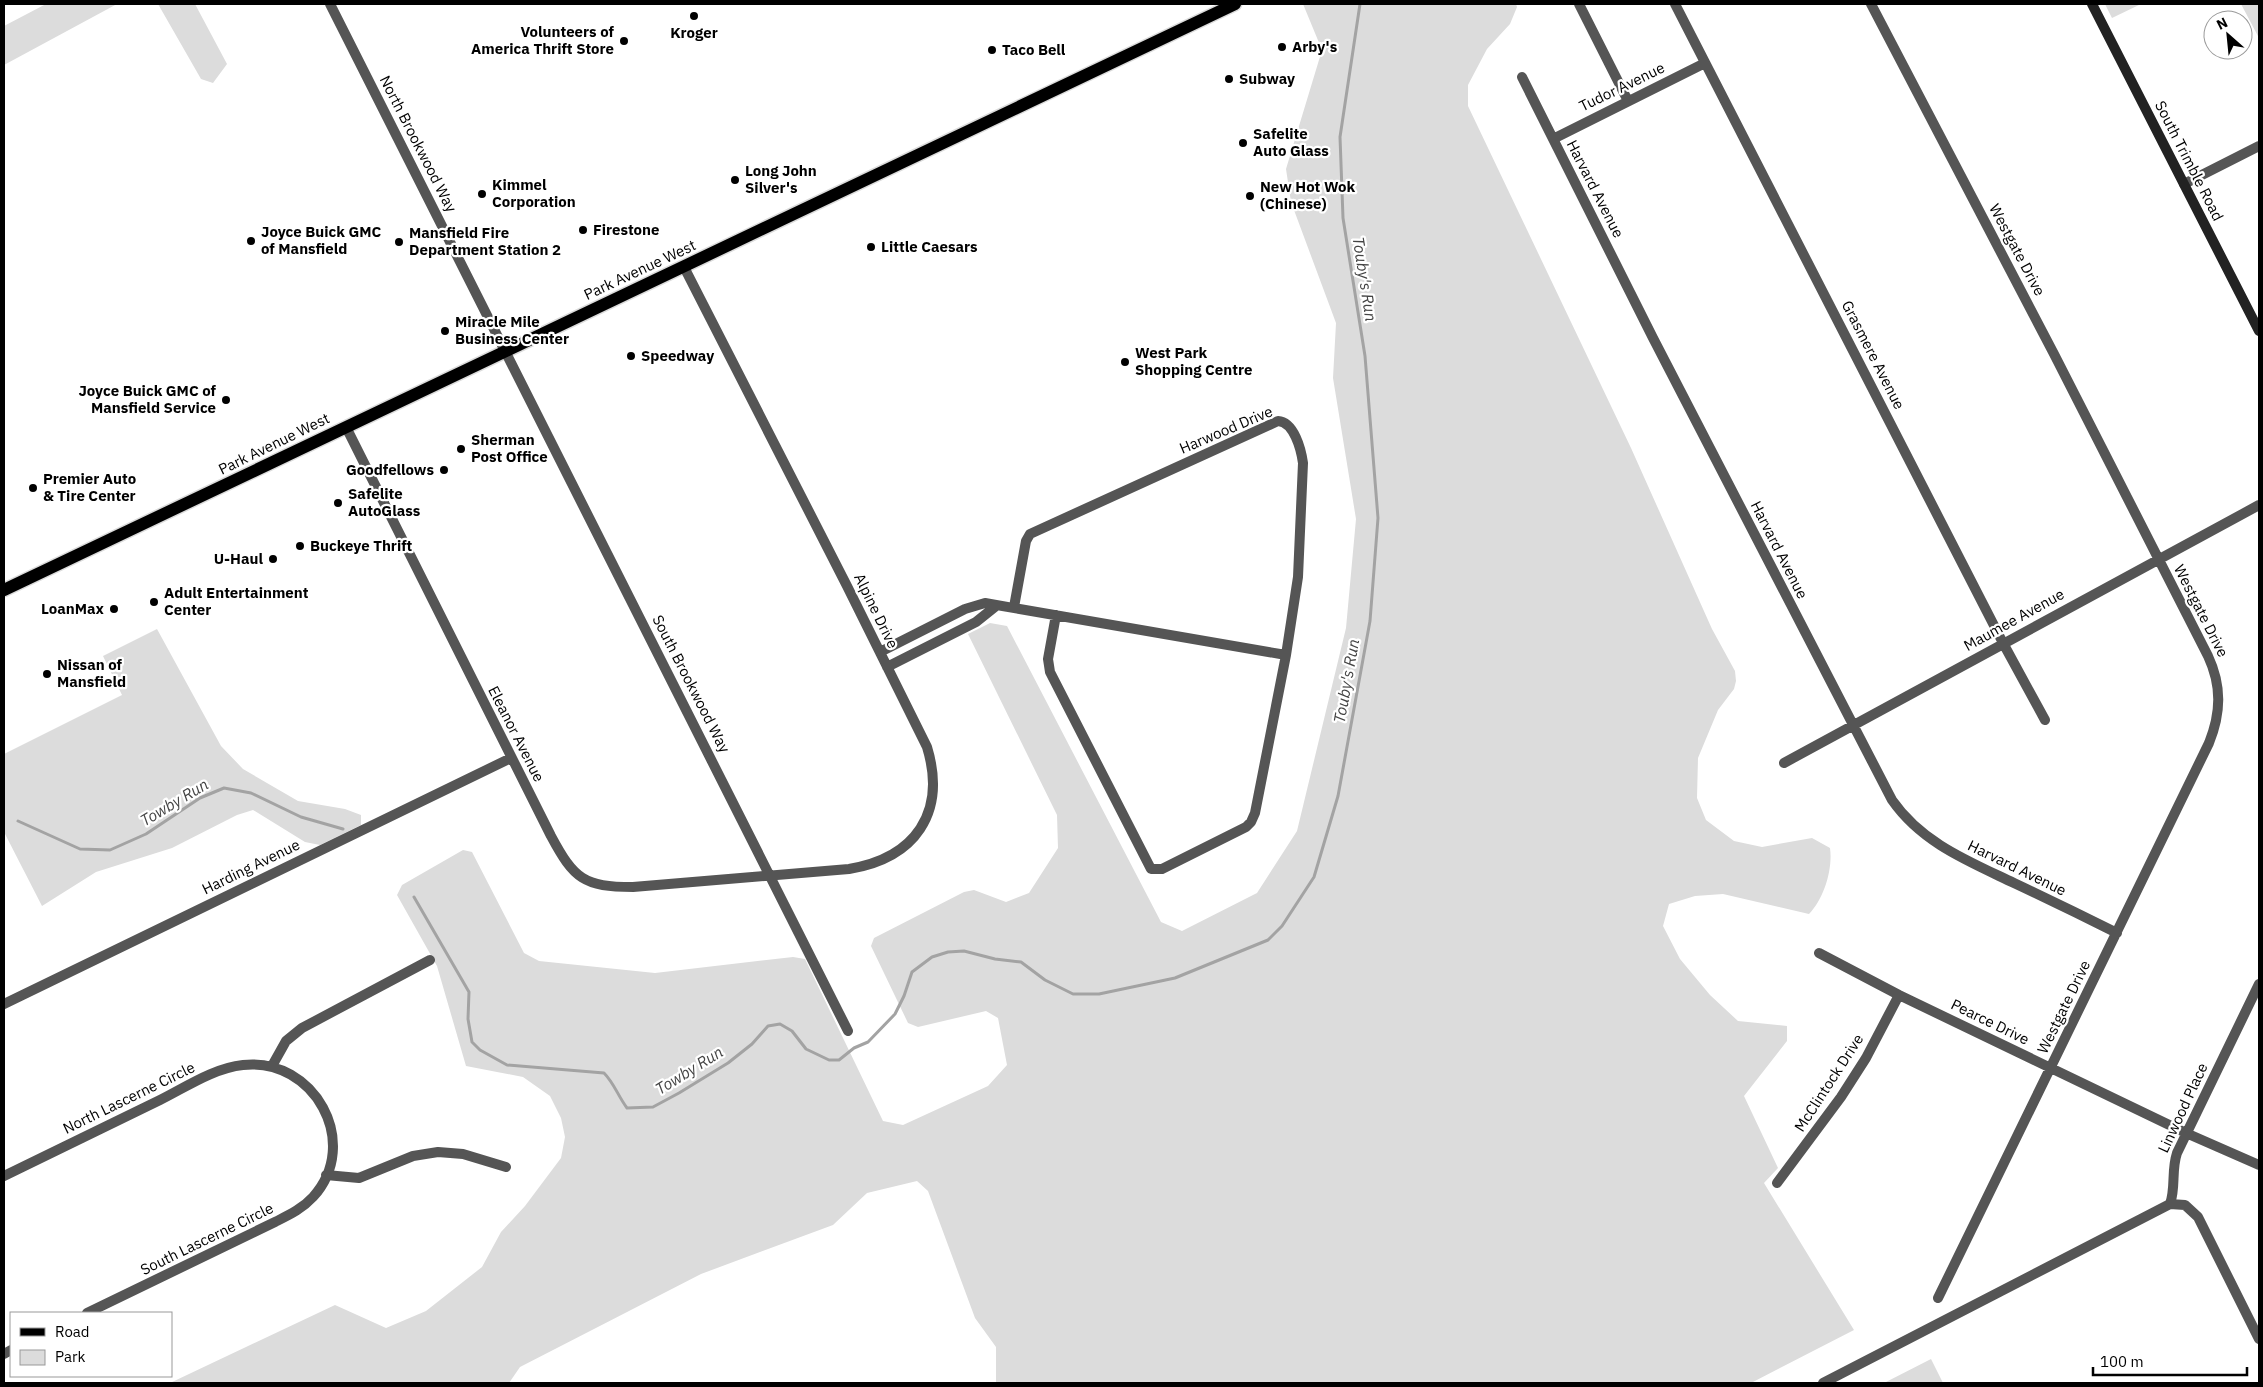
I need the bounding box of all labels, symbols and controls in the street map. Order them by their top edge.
marker: Kroger [688,10,700,22]
north arrow [2203,10,2253,60]
text: N [2213,13,2231,34]
place label: Volunteers of America Thrift Store [471,22,615,58]
place label: Kroger [670,23,718,42]
marker: Volunteers of America Thrift Store [618,35,630,47]
place label: Arby's [1292,37,1338,56]
place label: Taco Bell [1002,40,1066,59]
marker: Arby's [1276,41,1288,53]
marker: Taco Bell [986,44,998,56]
street label: Tudor Avenue [1576,58,1668,115]
place label: Subway [1239,69,1295,88]
street label: North Brookwood Way [376,72,461,216]
marker: Subway [1223,73,1235,85]
street label: South Trimble Road [2151,98,2228,224]
place label: Safelite Auto Glass [1253,124,1329,160]
marker: Safelite Auto Glass [1237,137,1249,149]
street label: Harvard Avenue [1563,137,1628,241]
place label: Long John Silver's [745,161,817,197]
marker: Long John Silver's [729,174,741,186]
place label: Kimmel Corporation [492,175,576,211]
place label: New Hot Wok (Chinese) [1260,177,1356,213]
marker: Kimmel Corporation [476,188,488,200]
marker: New Hot Wok (Chinese) [1244,190,1256,202]
street label: Westgate Drive [1985,201,2050,299]
place label: Firestone [593,220,659,239]
place label: Joyce Buick GMC of Mansfield [261,222,381,258]
place label: Mansfield Fire Department Station 2 [409,223,561,259]
marker: Firestone [577,224,589,236]
marker: Joyce Buick GMC of Mansfield [245,235,257,247]
street label: Park Avenue West [581,235,699,304]
water label: Touby's Run [1348,235,1382,323]
marker: Mansfield Fire Department Station 2 [393,236,405,248]
place label: Little Caesars [881,237,978,256]
marker: Little Caesars [865,241,877,253]
street label: Grasmere Avenue [1838,297,1909,412]
place label: Miracle Mile Business Center [455,312,569,348]
marker: Miracle Mile Business Center [439,325,451,337]
place label: West Park Shopping Centre [1135,343,1252,379]
place label: Speedway [641,346,714,365]
marker: Speedway [625,350,637,362]
marker: West Park Shopping Centre [1119,356,1131,368]
place label: Joyce Buick GMC of Mansfield Service [78,381,217,417]
marker: Joyce Buick GMC of Mansfield Service [220,394,232,406]
street label: Harwood Drive [1176,401,1275,458]
street label: Park Avenue West [215,408,332,479]
place label: Sherman Post Office [471,430,548,466]
marker: Sherman Post Office [455,443,467,455]
place label: Goodfellows [346,460,434,479]
marker: Goodfellows [438,464,450,476]
place label: Premier Auto & Tire Center [43,469,136,505]
marker: Premier Auto & Tire Center [27,482,39,494]
place label: Safelite AutoGlass [348,484,421,520]
marker: Safelite AutoGlass [332,497,344,509]
street label: Harvard Avenue [1747,498,1812,602]
place label: Buckeye Thrift [310,536,413,555]
marker: Buckeye Thrift [294,540,306,552]
place label: U-Haul [214,549,263,568]
marker: U-Haul [267,553,279,565]
street label: Westgate Drive [2170,561,2233,660]
street label: Alpine Drive [850,570,903,651]
place label: Adult Entertainment Center [164,583,309,619]
street label: Maumee Avenue [1960,584,2067,655]
marker: Adult Entertainment Center [148,596,160,608]
place label: LoanMax [41,599,105,618]
marker: LoanMax [108,603,120,615]
street label: South Brookwood Way [648,612,735,756]
water label: Touby's Run [1329,637,1363,725]
place label: Nissan of Mansfield [57,655,126,691]
marker: Nissan of Mansfield [41,668,53,680]
street label: Eleanor Avenue [484,683,549,785]
water label: Towby Run [136,774,212,830]
street label: Harding Avenue [199,835,303,898]
street label: Harvard Avenue [1965,835,2070,900]
street label: Westgate Drive [2033,957,2094,1057]
street label: Pearce Drive [1948,994,2032,1049]
street label: McClintock Drive [1790,1030,1867,1135]
water label: Towby Run [651,1041,727,1099]
street label: North Lascerne Circle [60,1057,198,1138]
street label: Linwood Place [2153,1060,2212,1156]
street label: South Lascerne Circle [137,1198,276,1279]
legend [10,1312,172,1377]
text: Road [55,1322,90,1341]
scale bar [2093,1344,2247,1376]
text: Park [55,1347,85,1366]
text: 100 m [2100,1352,2144,1371]

